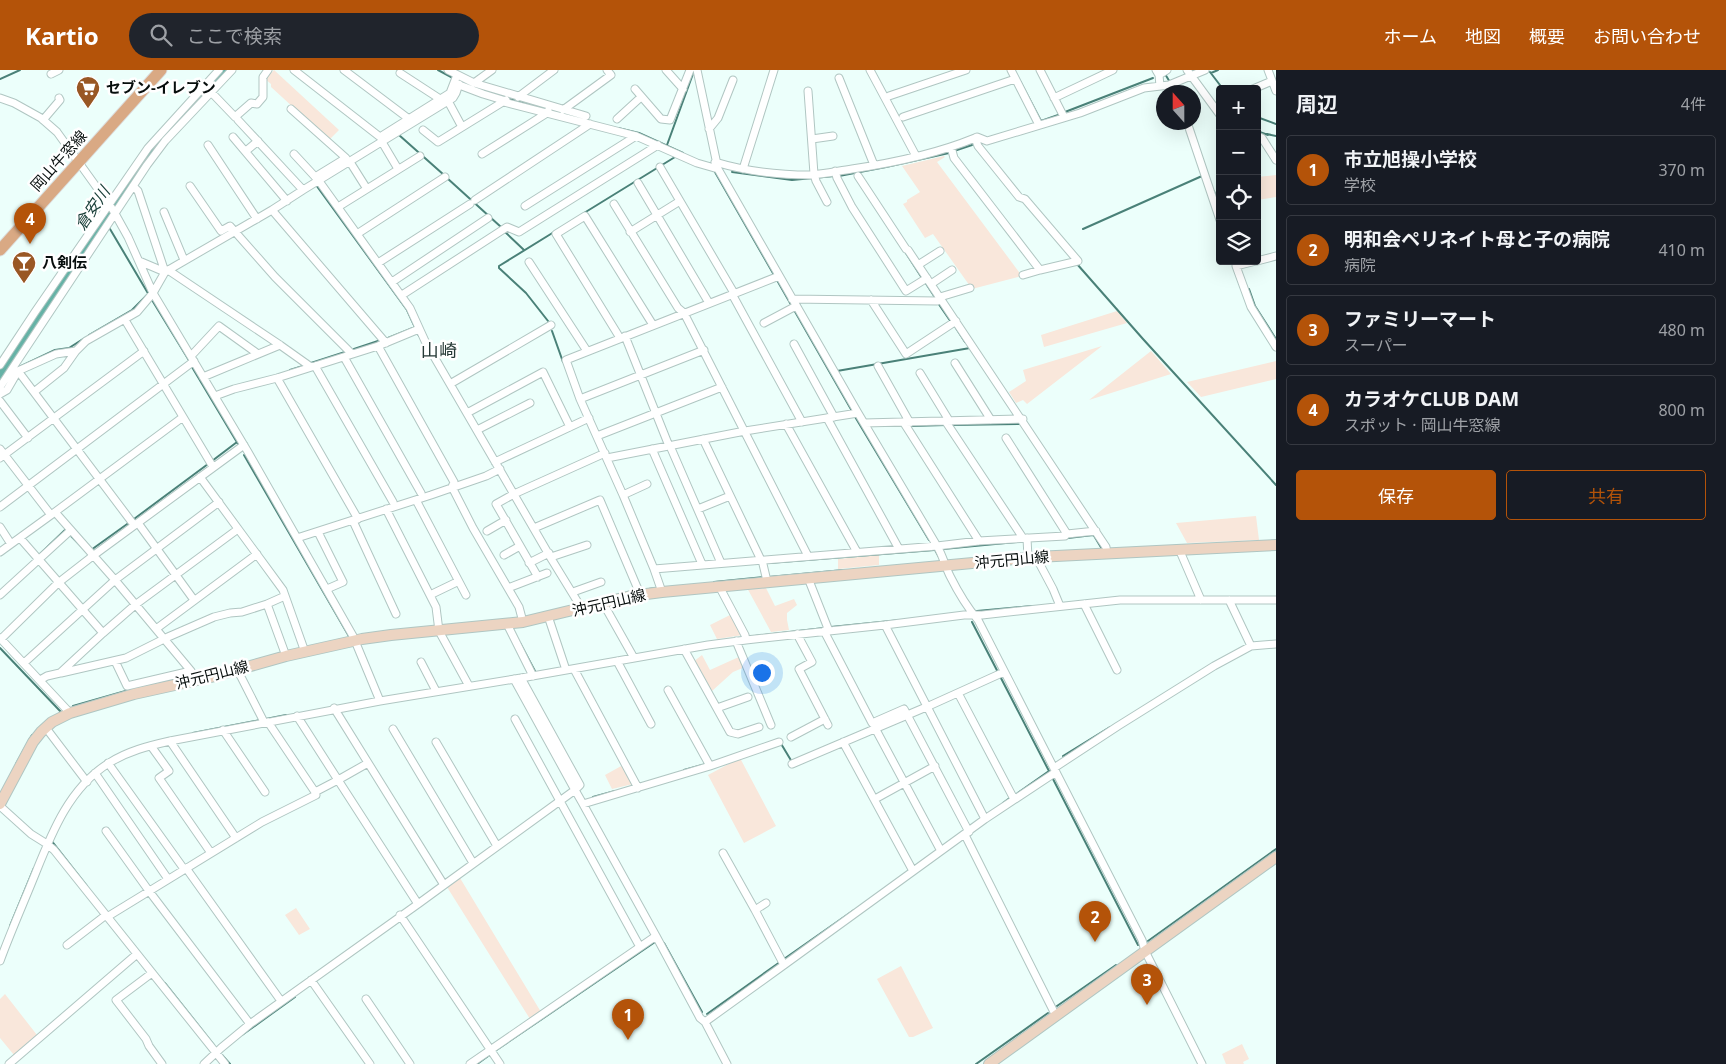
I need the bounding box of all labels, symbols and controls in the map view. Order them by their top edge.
search box [129,13,479,58]
text: Kartio [25,19,99,52]
icon: search [147,21,175,49]
text: ここで検索 [187,23,282,49]
text: ホーム [1384,24,1437,48]
text: 地図 [1465,24,1501,48]
text: 概要 [1529,24,1565,48]
text: お問い合わせ [1593,24,1701,48]
supermarket icon: セブン-イレブン [75,75,101,109]
place label: セブン-イレブン [106,77,216,97]
north arrow [1156,85,1201,130]
map controls [1216,85,1261,265]
button: + [1216,85,1261,130]
text: 周辺 [1296,90,1338,118]
text: 4件 [1681,93,1706,115]
street label: 岡山牛窓線 [26,126,91,195]
button: − [1216,130,1261,175]
text: 市立旭操小学校 [1344,146,1477,172]
text: 1 [1308,159,1318,181]
text: 370 m [1658,159,1705,181]
text: 学校 [1344,174,1376,196]
button: locate [1216,175,1261,220]
water label: 倉安川 [69,180,116,234]
pin: 4 [14,203,46,244]
button: layers [1216,220,1261,265]
text: 明和会ペリネイト母と子の病院 [1344,226,1610,252]
text: 2 [1308,239,1318,261]
text: 410 m [1658,239,1705,261]
bar icon: 八剣伝 [11,250,37,284]
place label: 八剣伝 [42,252,87,272]
text: 病院 [1344,254,1376,276]
text: ファミリーマート [1344,306,1496,332]
text: 3 [1308,319,1318,341]
text: 480 m [1658,319,1705,341]
text: スーパー [1344,334,1408,356]
district label: 山崎 [421,338,457,362]
text: カラオケCLUB DAM [1344,386,1519,412]
text: 4 [1308,399,1318,421]
text: 800 m [1658,399,1705,421]
text: スポット · 岡山牛窓線 [1344,414,1501,436]
button: 保存 [1296,470,1496,520]
button: 共有 [1506,470,1706,520]
street label: 沖元円山線 [974,546,1050,572]
street label: 沖元円山線 [570,584,648,620]
street label: 沖元円山線 [173,655,251,693]
your location [749,660,775,686]
pin: 2 [1079,901,1111,942]
pin: 3 [1131,964,1163,1005]
pin: 1 [612,999,644,1040]

